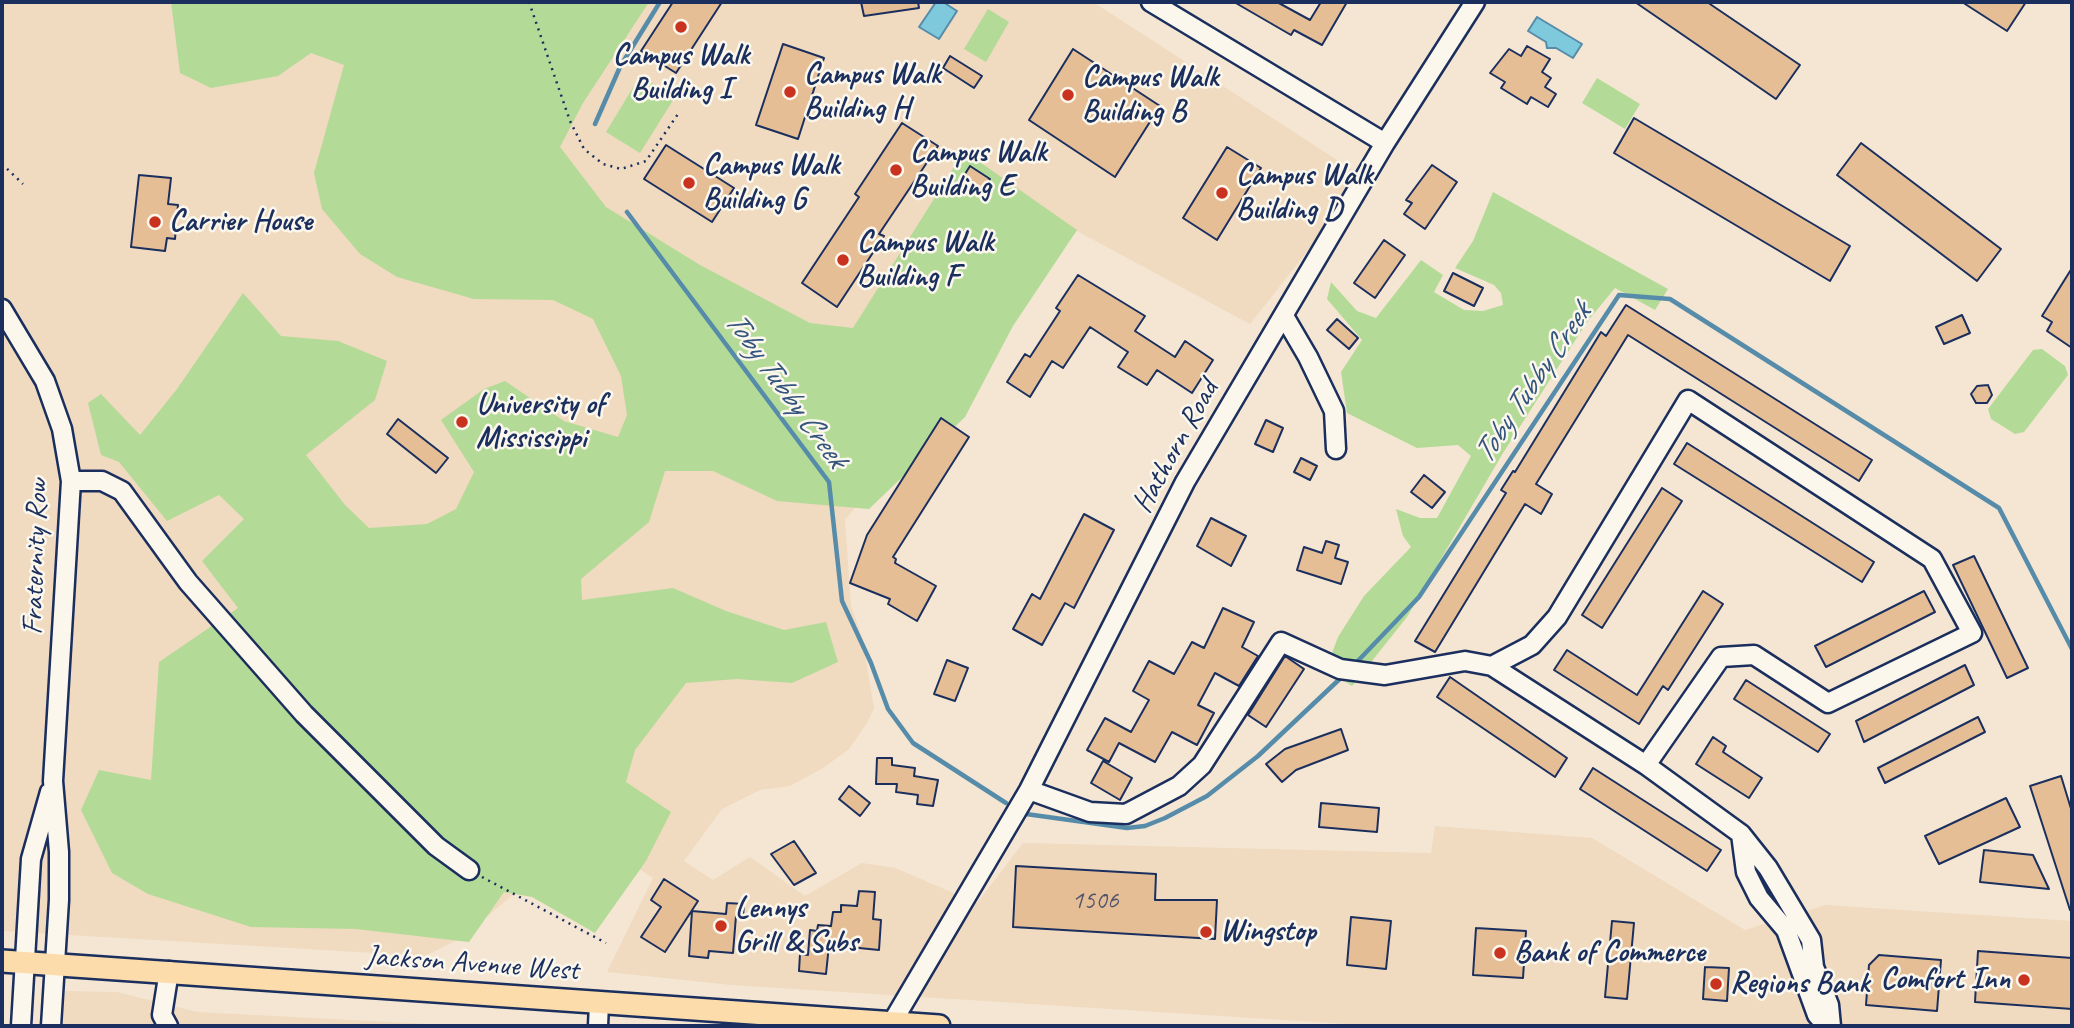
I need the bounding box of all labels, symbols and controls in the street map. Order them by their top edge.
marker: Campus Walk Building I [673,19,689,35]
place label: Campus Walk Building I [613,38,749,108]
place label: Campus Walk Building H [804,57,940,127]
place label: Campus Walk Building B [1082,60,1218,130]
marker: Campus Walk Building H [782,84,798,100]
marker: Campus Walk Building B [1060,87,1076,103]
place label: Campus Walk Building E [910,135,1046,206]
place label: Campus Walk Building G [703,148,839,218]
place label: Campus Walk Building D [1236,158,1372,228]
marker: Campus Walk Building E [888,162,904,178]
marker: Campus Walk Building G [681,175,697,191]
marker: Campus Walk Building D [1214,185,1230,201]
place label: Carrier House [169,204,312,240]
marker: Carrier House [147,214,163,230]
place label: Campus Walk Building F [857,225,993,296]
marker: Campus Walk Building F [835,252,851,268]
water label: Toby Tubby Creek [1465,297,1601,471]
water label: Toby Tubby Creek [715,304,855,476]
street label: Hathorn Road [1125,374,1227,520]
place label: University of Mississippi [476,387,605,457]
marker: University of Mississippi [454,414,470,430]
street label: Fraternity Row [15,479,57,635]
house number: 1506 [1072,885,1118,917]
place label: Lennys Grill & Subs [735,891,858,962]
place label: Wingstop [1220,914,1316,950]
marker: Lennys Grill & Subs [713,918,729,934]
marker: Wingstop [1198,924,1214,940]
place label: Bank of Commerce [1514,935,1705,971]
street label: Jackson Avenue West [364,939,580,989]
marker: Bank of Commerce [1492,945,1508,961]
place label: Comfort Inn [1880,962,2010,998]
place label: Regions Bank [1730,966,1869,1002]
marker: Comfort Inn [2016,972,2032,988]
marker: Regions Bank [1708,976,1724,992]

